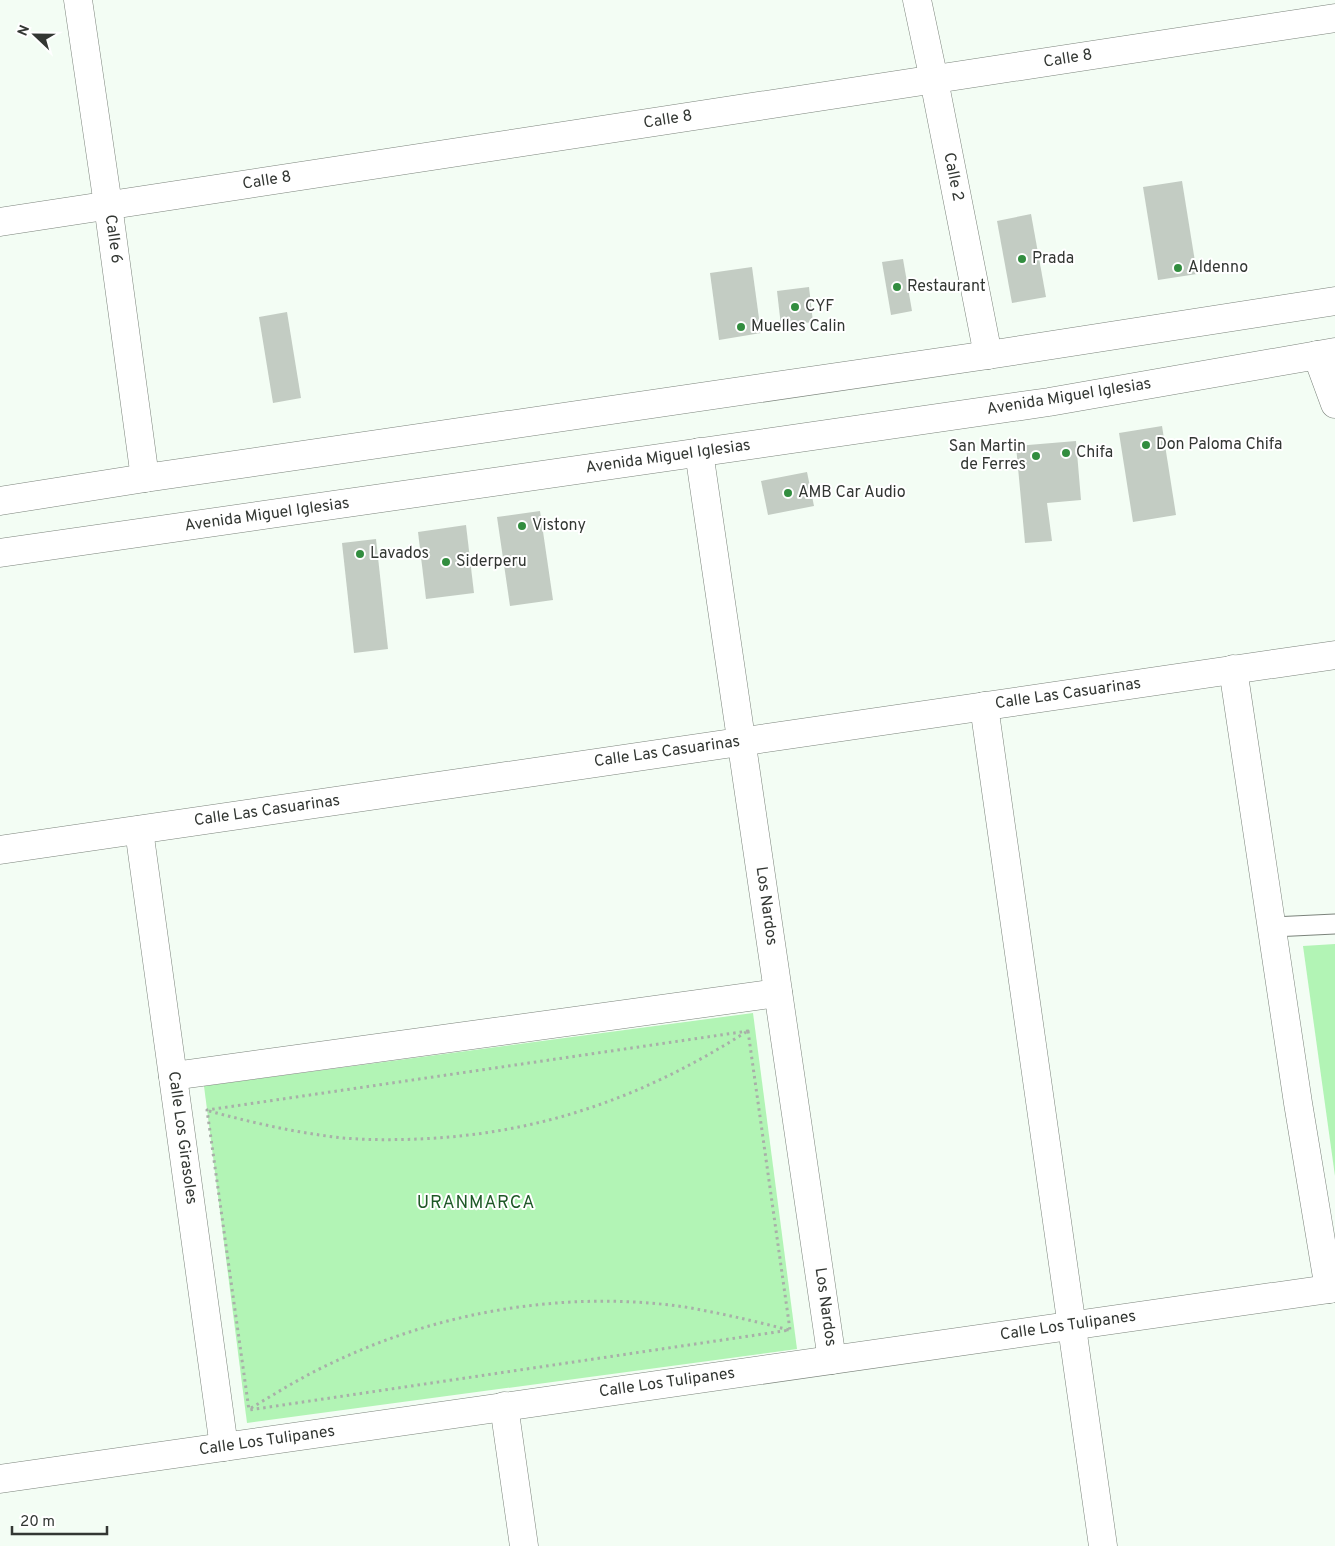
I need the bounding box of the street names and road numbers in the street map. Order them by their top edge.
street label: Calle 8 [1042,45,1094,73]
street label: Calle 8 [642,106,694,134]
street label: Calle 2 [938,151,968,203]
street label: Calle 8 [241,167,293,195]
street label: Calle 6 [100,213,126,265]
street label: Avenida Miguel Iglesias [985,374,1153,420]
street label: Avenida Miguel Iglesias [584,436,752,478]
street label: Avenida Miguel Iglesias [183,494,351,536]
street label: Calle Las Casuarinas [994,674,1142,714]
street label: Calle Las Casuarinas [593,732,741,772]
street label: Calle Las Casuarinas [193,791,341,831]
street label: Los Nardos [751,865,781,947]
street label: Calle Los Girasoles [163,1070,201,1206]
street label: Los Nardos [810,1266,840,1348]
street label: Calle Los Tulipanes [999,1307,1137,1345]
street label: Calle Los Tulipanes [598,1364,736,1402]
street label: Calle Los Tulipanes [198,1422,336,1460]

